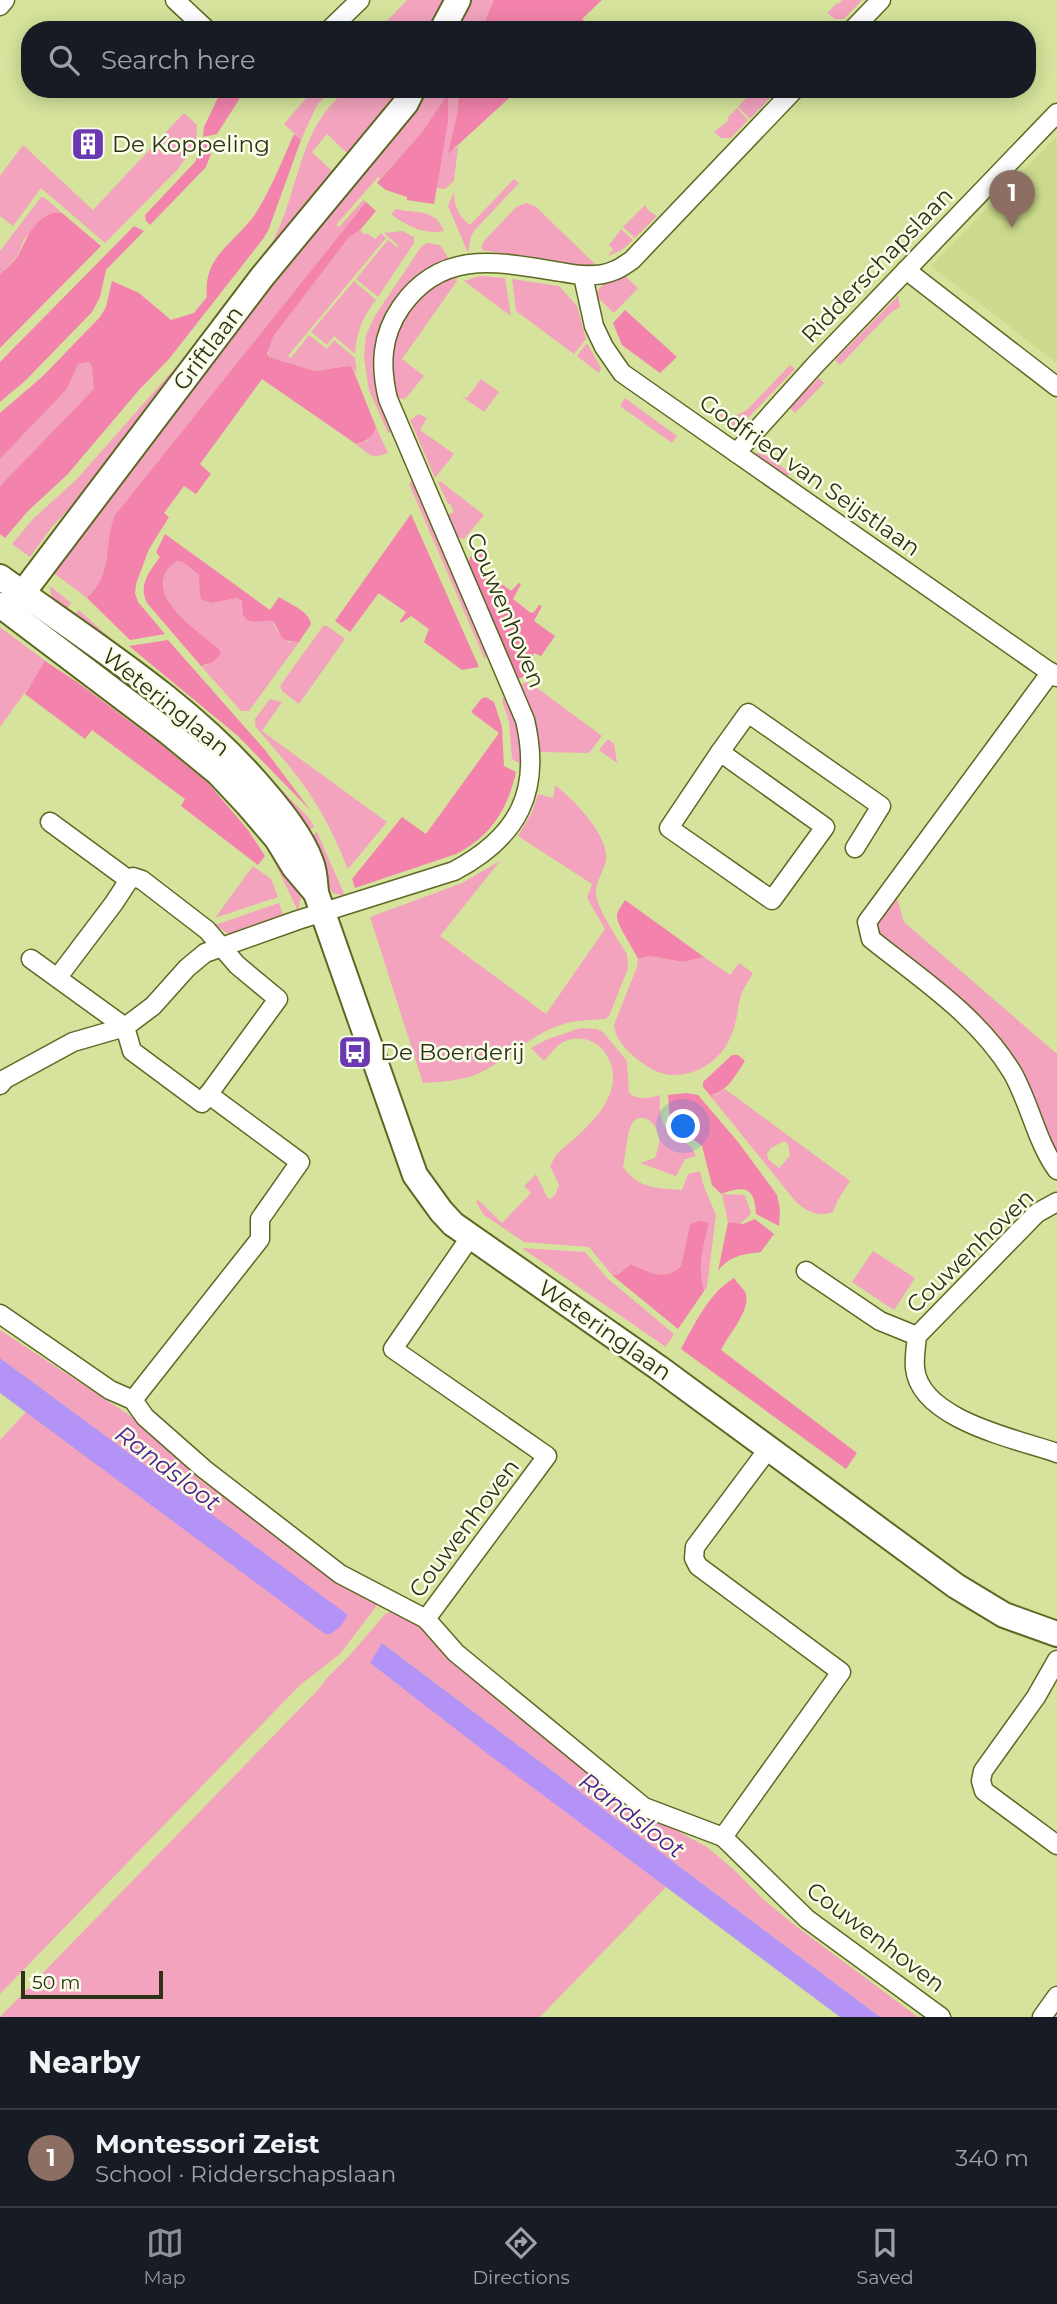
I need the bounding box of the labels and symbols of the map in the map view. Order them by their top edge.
building icon: De Koppeling [69,125,107,163]
place label: De Koppeling [112,130,270,158]
pin: 1 [989,170,1035,228]
street label: Ridderschapslaan [795,181,959,349]
street label: Griftlaan [167,300,249,396]
street label: Godfried van Seijstlaan [694,388,926,562]
street label: Couwenhoven [461,528,551,692]
street label: Weteringlaan [96,642,236,762]
bus stop icon: De Boerderij [336,1033,374,1071]
place label: De Boerderij [380,1038,525,1066]
your location [666,1109,700,1143]
street label: Couwenhoven [901,1183,1039,1319]
street label: Weteringlaan [533,1274,677,1386]
water label: Randsloot [110,1419,226,1517]
street label: Couwenhoven [403,1453,525,1603]
water label: Randsloot [574,1766,690,1864]
street label: Couwenhoven [801,1876,951,1998]
scale bar [21,1968,163,2000]

